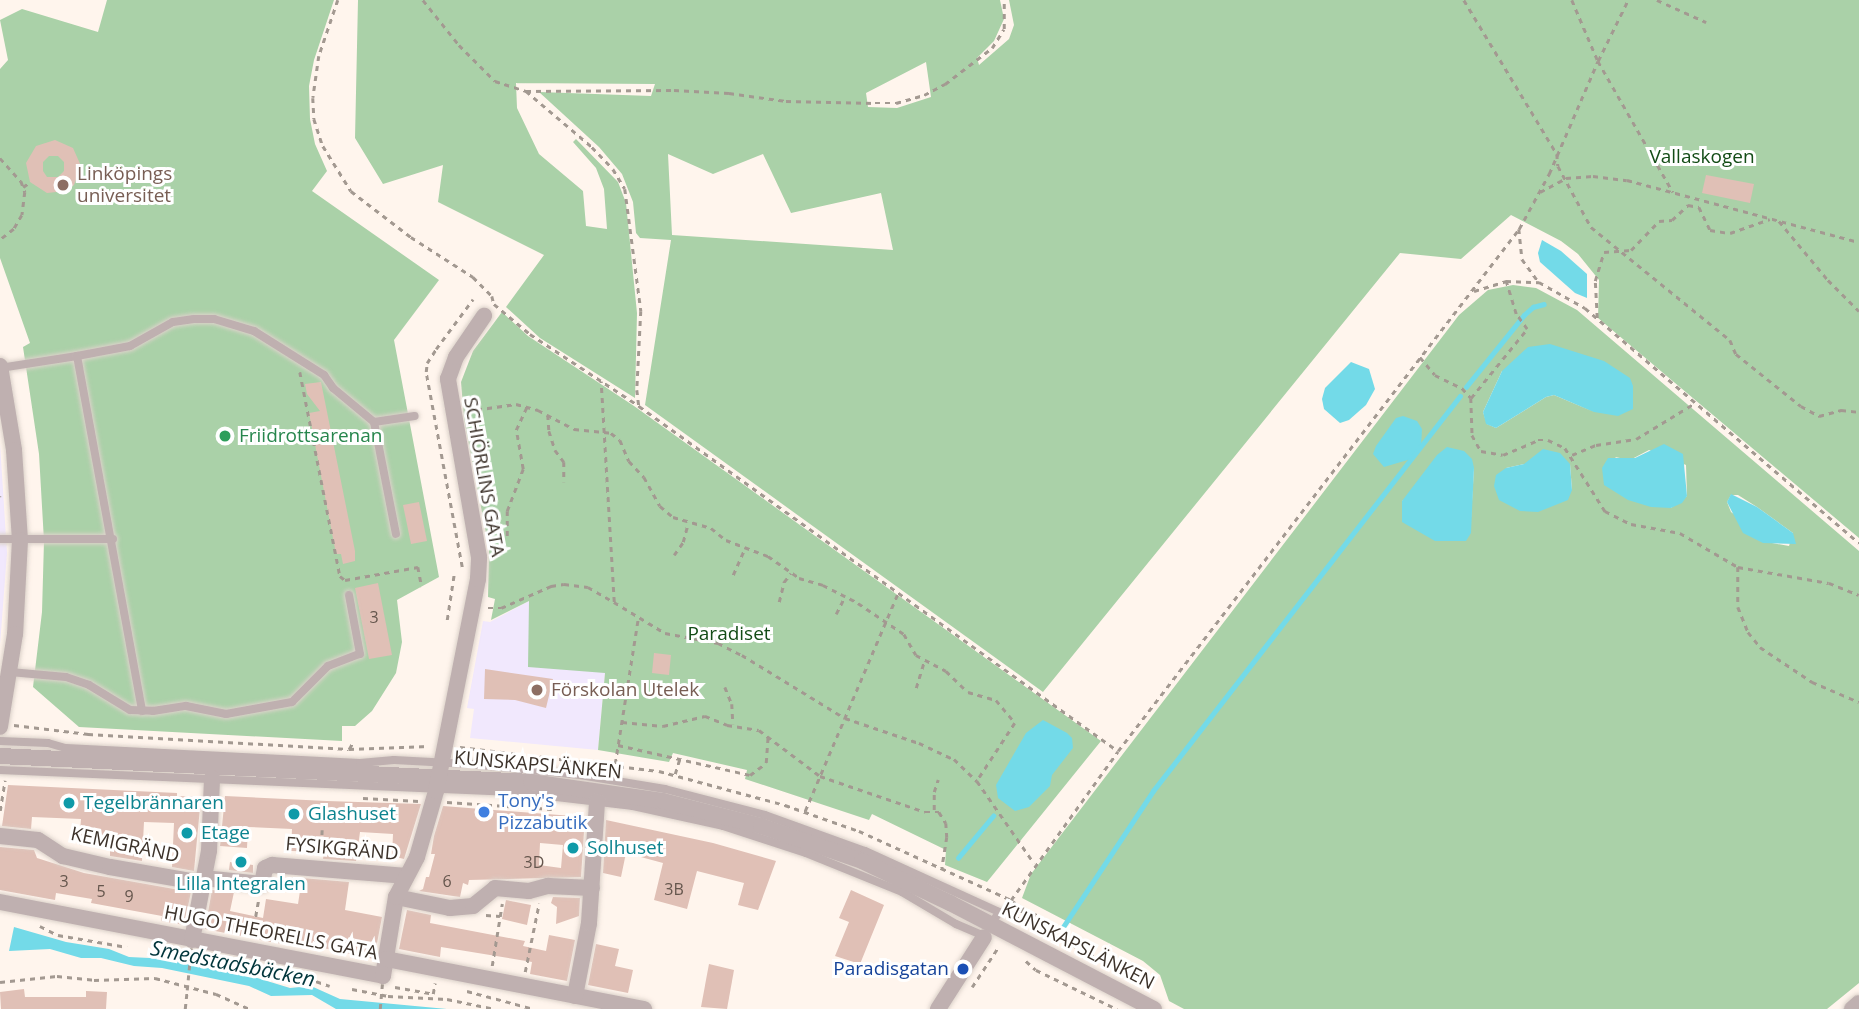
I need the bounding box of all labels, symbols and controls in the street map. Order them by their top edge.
park label: Vallaskogen [1649,146,1755,168]
place label: Linköpings universitet [77,163,172,207]
marker: Linköpings universitet [55,177,71,193]
street label: SCHIÖRLINS GATA [459,396,509,558]
place label: Friidrottsarenan [239,425,382,447]
marker: Friidrottsarenan [217,428,233,444]
house number: 3 [369,607,379,627]
park label: Paradiset [687,623,771,645]
place label: Förskolan Utelek [551,679,699,701]
marker: Förskolan Utelek [529,682,545,698]
street label: KUNSKAPSLÄNKEN [453,746,623,784]
place label: Tony's Pizzabutik [498,790,587,834]
place label: Tegelbrännaren [83,792,224,814]
marker: Tegelbrännaren [61,795,77,811]
place label: Glashuset [308,803,396,825]
marker: Tony's Pizzabutik [476,804,492,820]
marker: Glashuset [286,806,302,822]
street label: KEMIGRÄND [69,822,181,868]
place label: Etage [201,822,250,844]
marker: Etage [179,825,195,841]
street label: FYSIKGRÄND [285,833,399,865]
place label: Solhuset [587,837,663,859]
marker: Solhuset [565,840,581,856]
house number: 3D [524,852,544,872]
marker: Lilla Integralen [233,854,249,870]
house number: 3 [59,871,69,891]
house number: 6 [442,871,452,891]
place label: Lilla Integralen [176,873,306,895]
house number: 3B [664,879,684,899]
house number: 5 [96,881,106,901]
house number: 9 [124,886,134,906]
street label: KUNSKAPSLÄNKEN [998,898,1158,994]
street label: HUGO THEORELLS GATA [162,901,380,965]
water label: Smedstadsbäcken [149,935,317,991]
place label: Paradisgatan [833,958,949,980]
marker: Paradisgatan [955,961,971,977]

